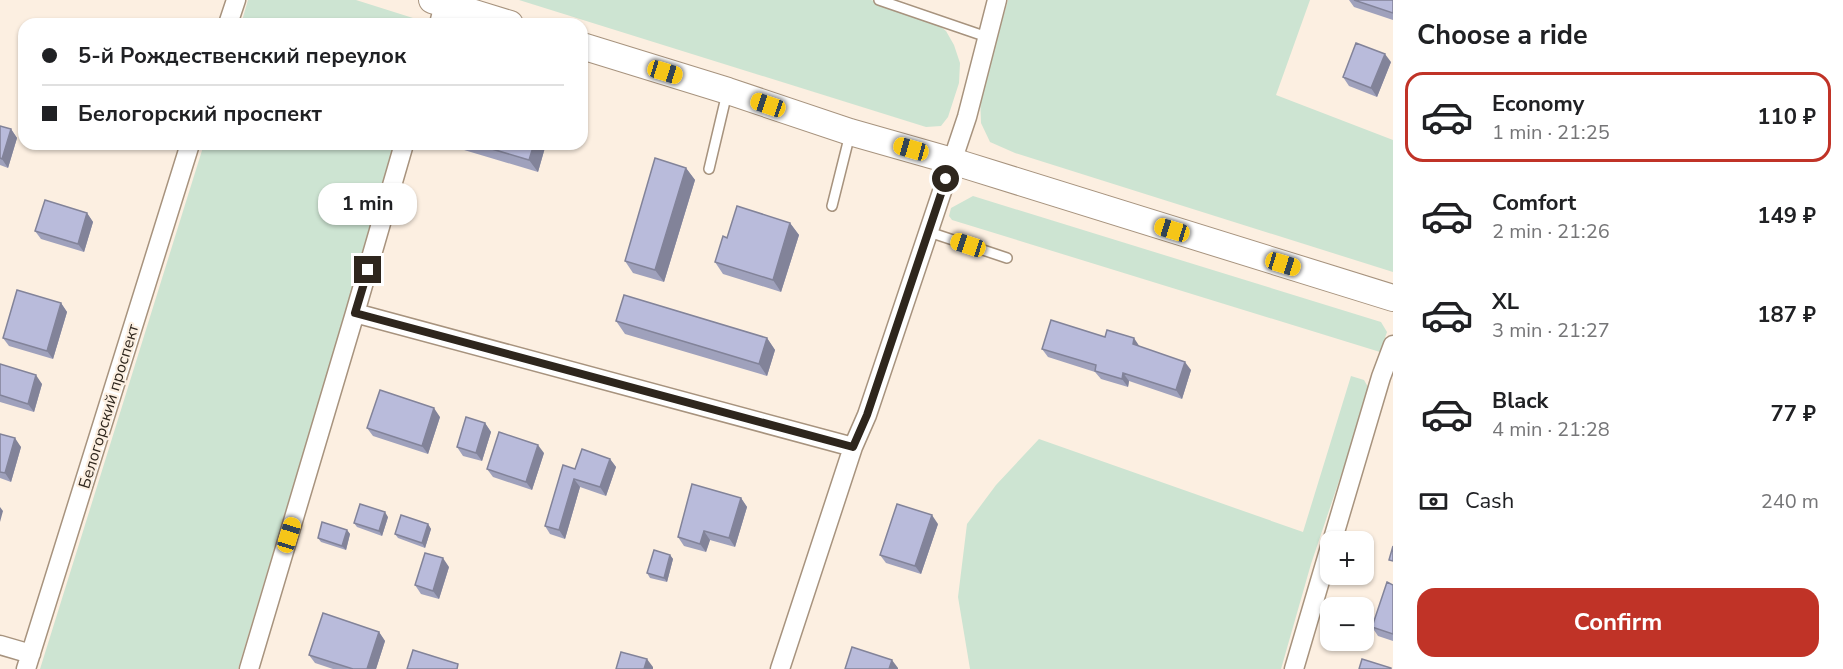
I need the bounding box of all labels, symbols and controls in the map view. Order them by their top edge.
text: Choose a ride [1417,17,1588,54]
text: 5-й Рождественский переулок [78,41,406,71]
car [645,58,685,86]
text: Economy [1492,89,1584,119]
icon: car [1420,90,1474,144]
car [748,91,788,119]
text: Белогорский проспект [78,99,322,129]
text: 110 ₽ [1757,102,1816,132]
text: 1 min · 21:25 [1492,119,1610,146]
car [891,135,931,163]
route start [932,165,959,192]
callout: 1 min [318,183,418,225]
text: Comfort [1492,188,1576,218]
icon: car [1420,189,1474,243]
text: 1 min [342,190,393,217]
text: 149 ₽ [1757,201,1816,231]
car [1152,216,1192,244]
text: 2 min · 21:26 [1492,218,1610,245]
car [948,231,988,259]
car [1263,250,1303,278]
route end [354,256,381,283]
text: XL [1492,287,1519,317]
icon: car [1420,288,1474,342]
text: 187 ₽ [1757,300,1816,330]
text: 3 min · 21:27 [1492,317,1610,344]
street label: Белогорский проспект [73,321,145,491]
text: Black [1492,386,1548,416]
icon: car [1420,387,1474,441]
text: 77 ₽ [1770,399,1816,429]
text: 4 min · 21:28 [1492,416,1610,443]
icon: cash [1417,485,1450,518]
text: Cash [1465,486,1514,516]
text: 240 m [1761,488,1819,515]
car [275,515,303,555]
map controls [1320,531,1374,651]
button: + [1320,531,1374,585]
button: Confirm [1417,588,1819,657]
button: − [1320,597,1374,651]

